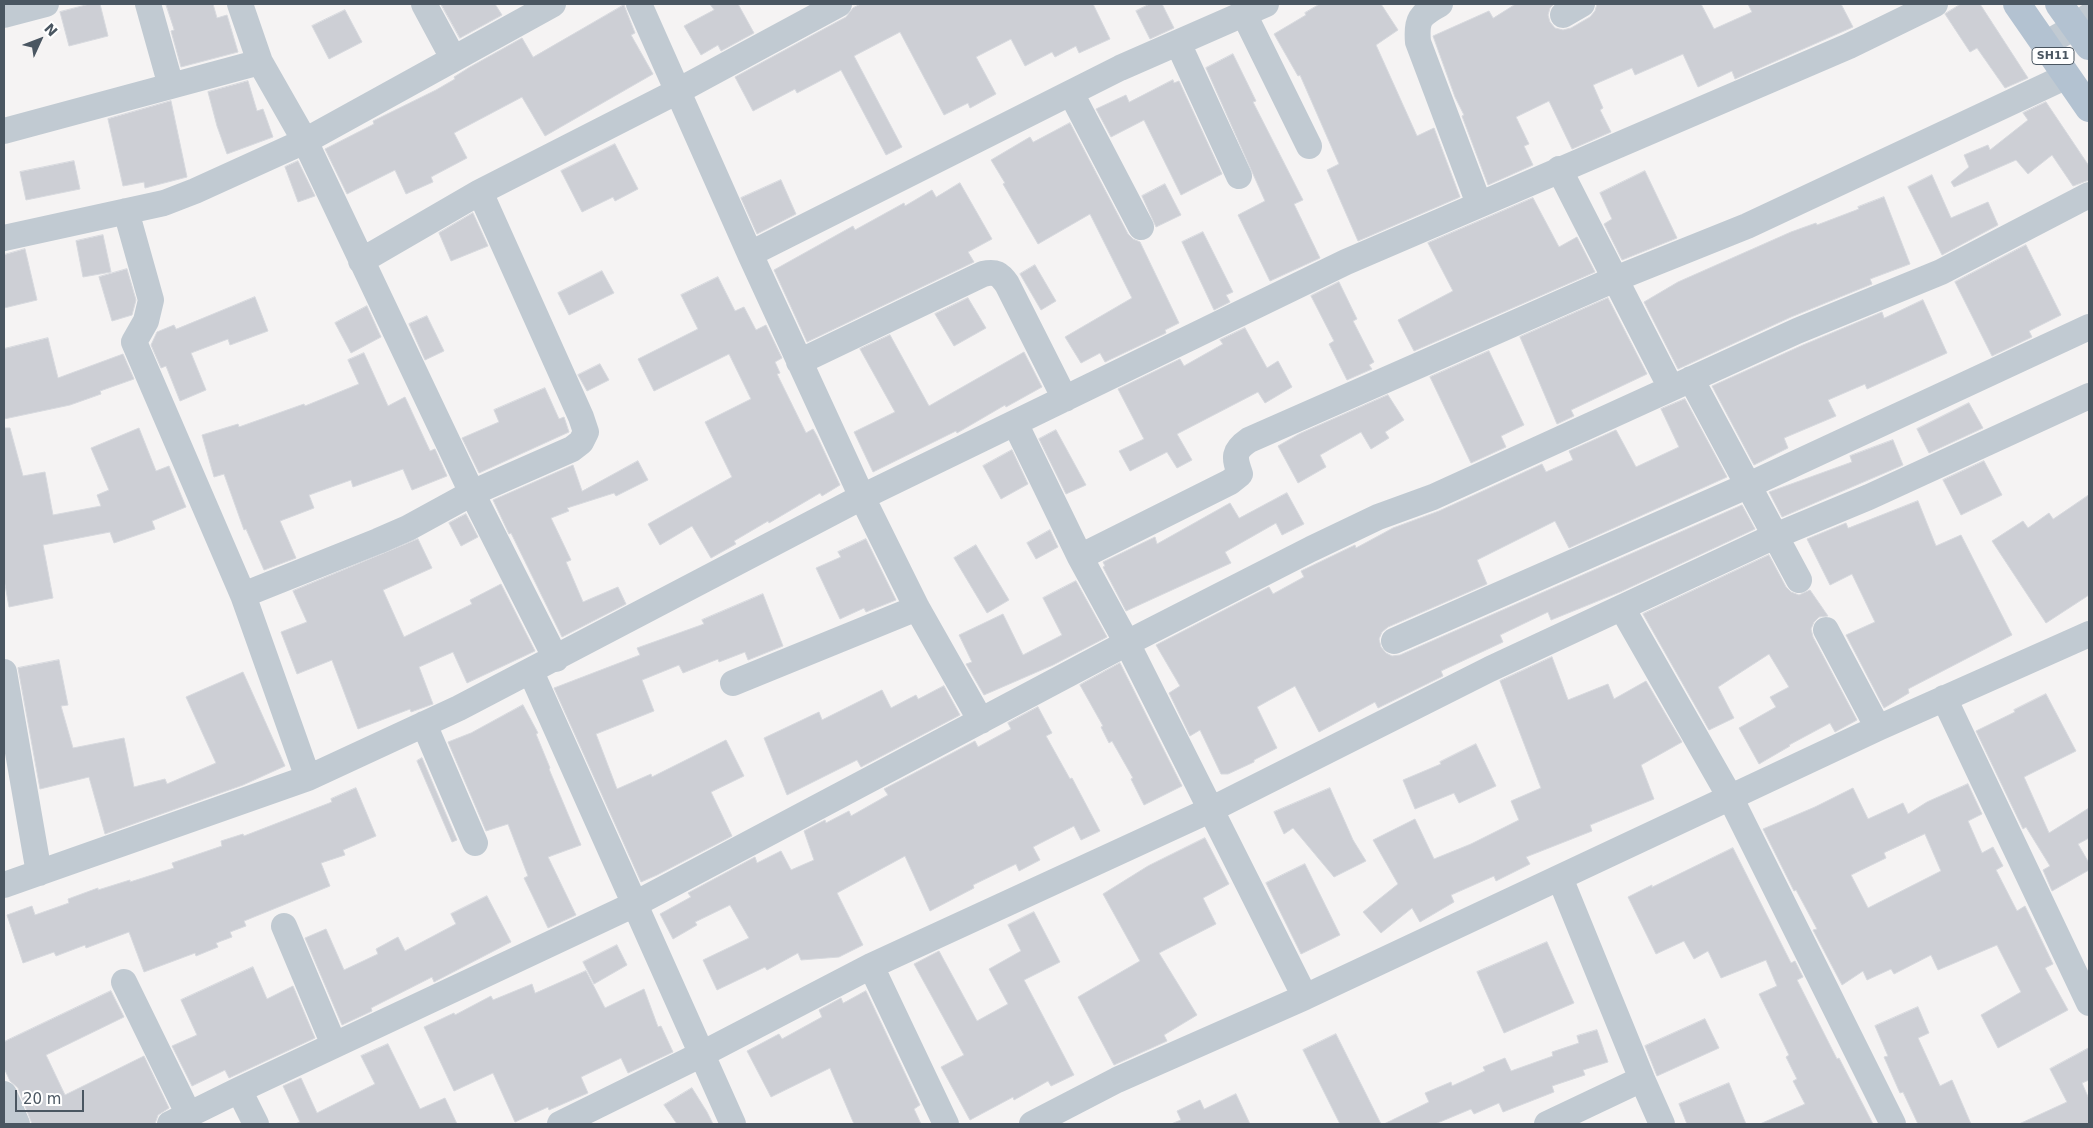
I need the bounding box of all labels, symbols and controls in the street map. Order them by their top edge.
north arrow [15,15,65,65]
text: N [41,20,61,40]
road number: SH11 [2032,48,2074,64]
scale bar [18,1080,86,1112]
text: 20 m [23,1090,61,1108]

